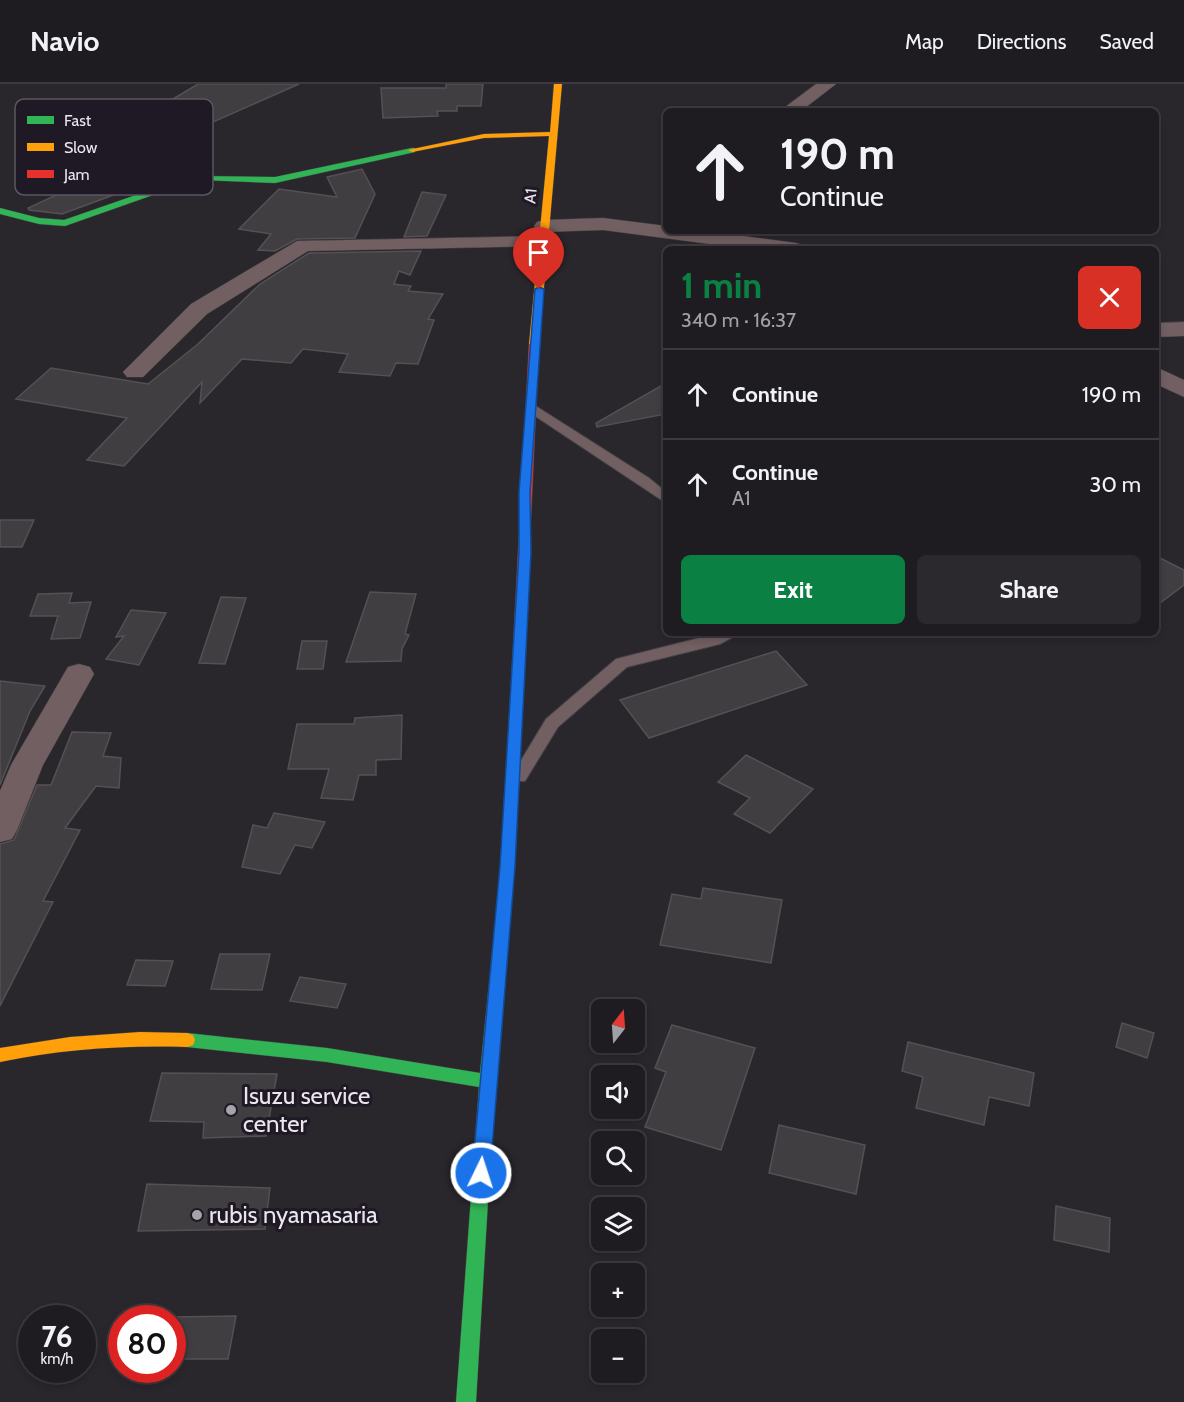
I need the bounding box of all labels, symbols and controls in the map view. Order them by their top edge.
text: Navio [30,24,100,58]
text: Map [905,29,944,54]
text: Directions [977,29,1066,54]
text: Saved [1099,29,1154,54]
legend [15,99,213,195]
text: Fast [64,111,92,130]
text: 190 m [780,128,895,180]
icon: ahead [681,132,759,210]
text: Slow [64,138,98,157]
text: Jam [63,165,90,184]
text: Continue [780,180,884,213]
street label: A1 [520,188,541,204]
pin [513,227,564,289]
icon: arrive [522,236,555,269]
text: 1 min [681,263,762,307]
button: close [1078,266,1141,329]
text: 340 m · 16:37 [681,308,796,332]
icon: ahead [681,378,714,411]
text: Continue [732,381,818,408]
text: 190 m [1082,381,1141,408]
text: Continue [732,459,818,486]
icon: ahead [681,468,714,501]
text: 30 m [1089,471,1141,498]
text: A1 [732,486,751,510]
button: Exit [681,555,905,624]
button: Share [917,555,1141,624]
north arrow [591,999,645,1053]
map controls [591,999,645,1383]
button: sound [591,1065,645,1119]
place label: Isuzu service center [243,1081,370,1138]
marker: Isuzu service center [224,1103,238,1117]
button: search [591,1131,645,1185]
position arrow [449,1141,513,1205]
button: layers [591,1197,645,1251]
place label: rubis nyamasaria [209,1200,378,1229]
marker: rubis nyamasaria [190,1208,204,1222]
button: + [591,1263,645,1317]
speed limit sign: 80 [108,1305,186,1383]
text: 76 [41,1318,73,1355]
button: − [591,1329,645,1383]
text: km/h [41,1350,73,1368]

